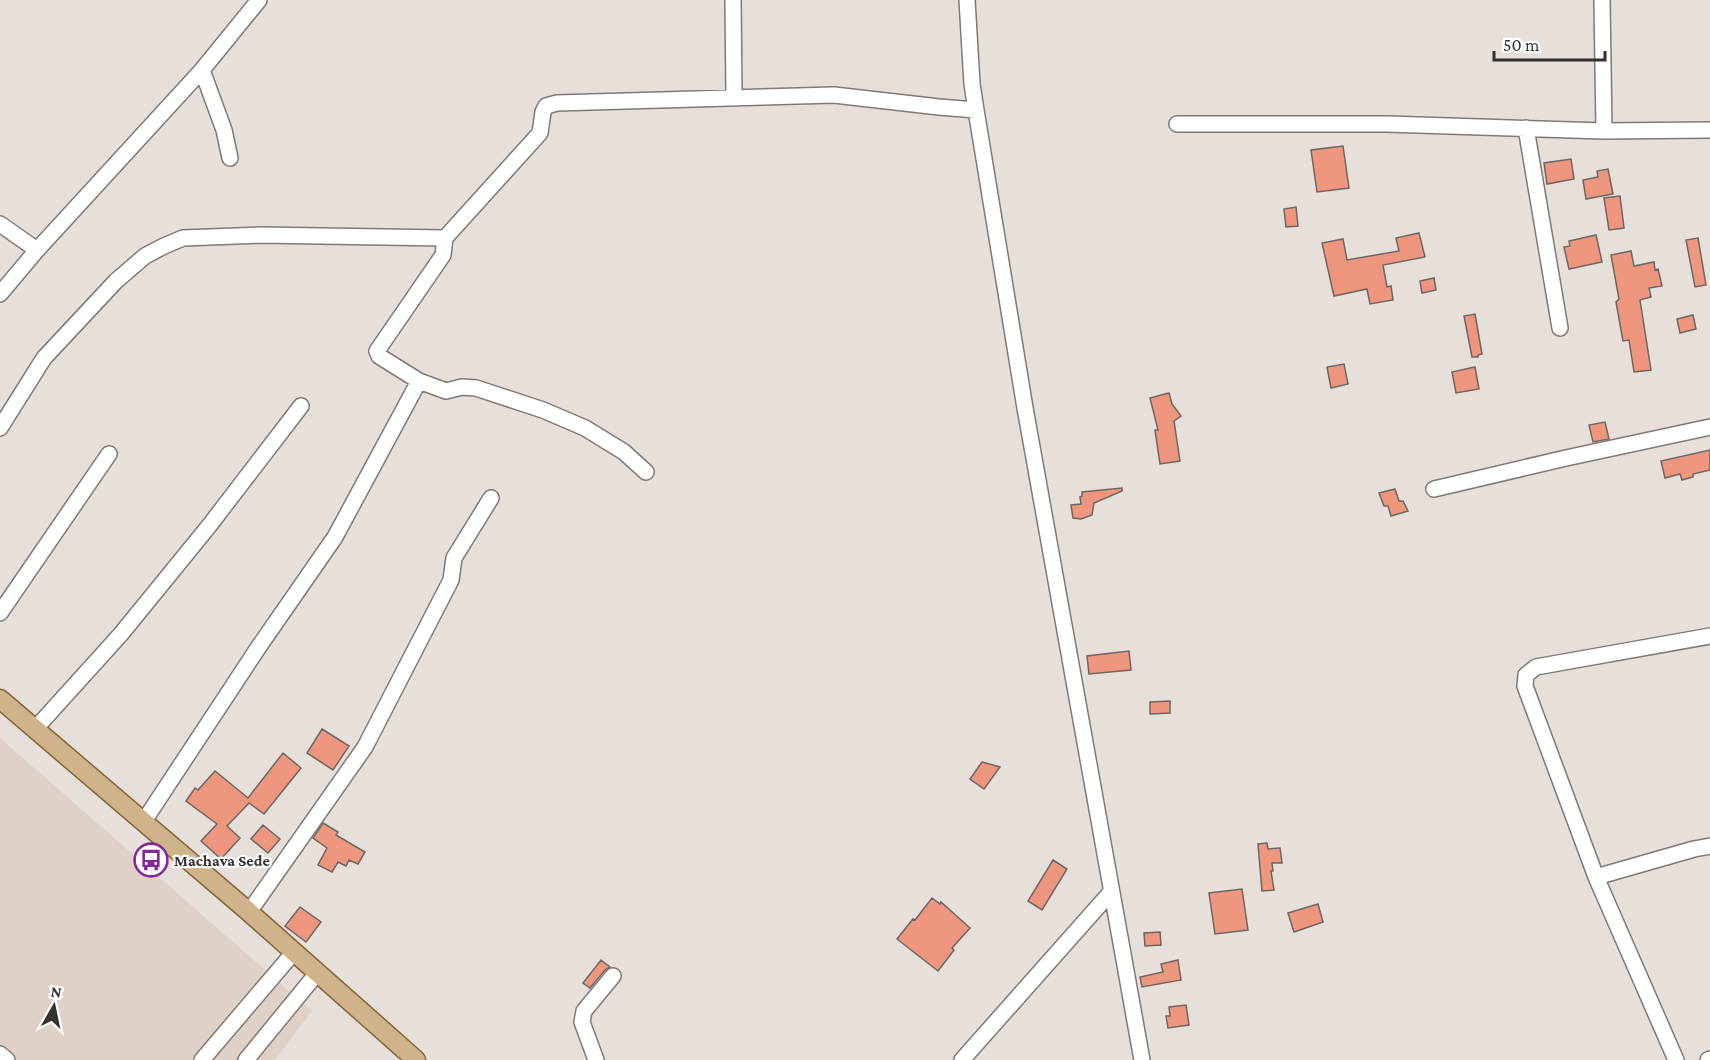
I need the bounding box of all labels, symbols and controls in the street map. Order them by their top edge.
scale bar [1494,24,1605,62]
text: 50 m [1503,35,1540,55]
bus stop icon: Machava Sede [133,842,169,878]
place label: Machava Sede [174,852,270,869]
north arrow [24,976,84,1036]
text: N [50,982,63,1001]

